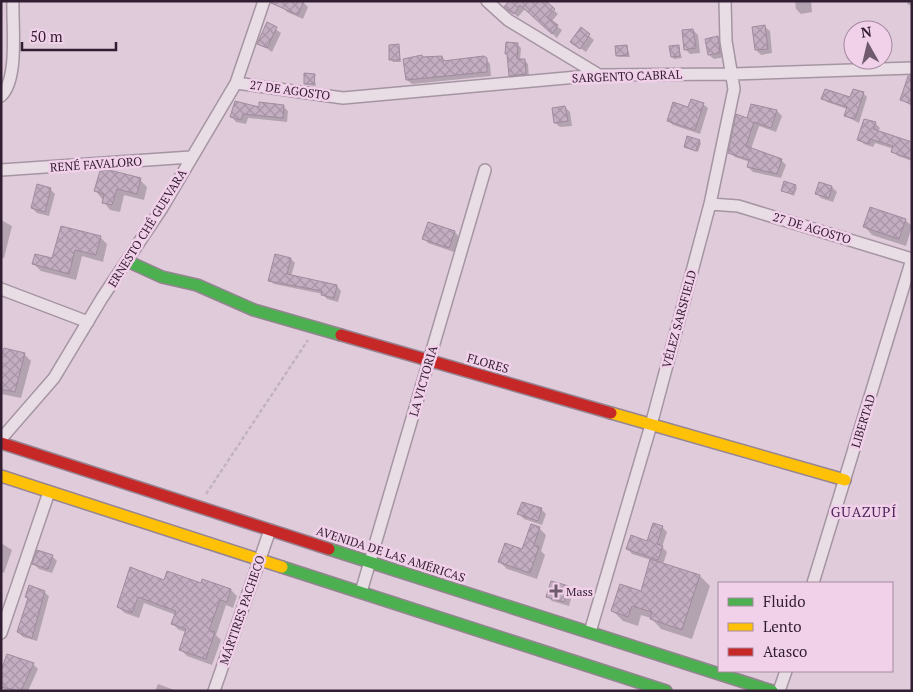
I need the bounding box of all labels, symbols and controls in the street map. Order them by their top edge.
scale bar [22,20,116,52]
north arrow [843,20,893,70]
text: N [860,21,873,42]
text: 50 m [30,26,63,46]
street label: SARGENTO CABRAL [572,67,683,85]
street label: 27 DE AGOSTO [249,77,331,103]
street label: RENÉ FAVALORO [49,153,143,175]
street label: ERNESTO CHÉ GUEVARA [104,165,190,290]
street label: 27 DE AGOSTO [771,209,853,247]
street label: VÉLEZ SARSFIELD [659,269,699,369]
street label: LA VICTORIA [406,343,441,418]
street label: FLORES [465,350,511,376]
street label: LIBERTAD [848,392,878,450]
district label: GUAZUPÍ [831,502,897,521]
street label: AVENIDA DE LAS AMÉRICAS [315,523,467,585]
street label: MÁRTIRES PACHECO [216,553,268,667]
legend [718,582,893,672]
place label: Mass [566,584,593,599]
marker: Mass [550,585,562,597]
text: Fluido [763,591,805,611]
text: Lento [763,616,802,636]
text: Atasco [763,641,807,661]

